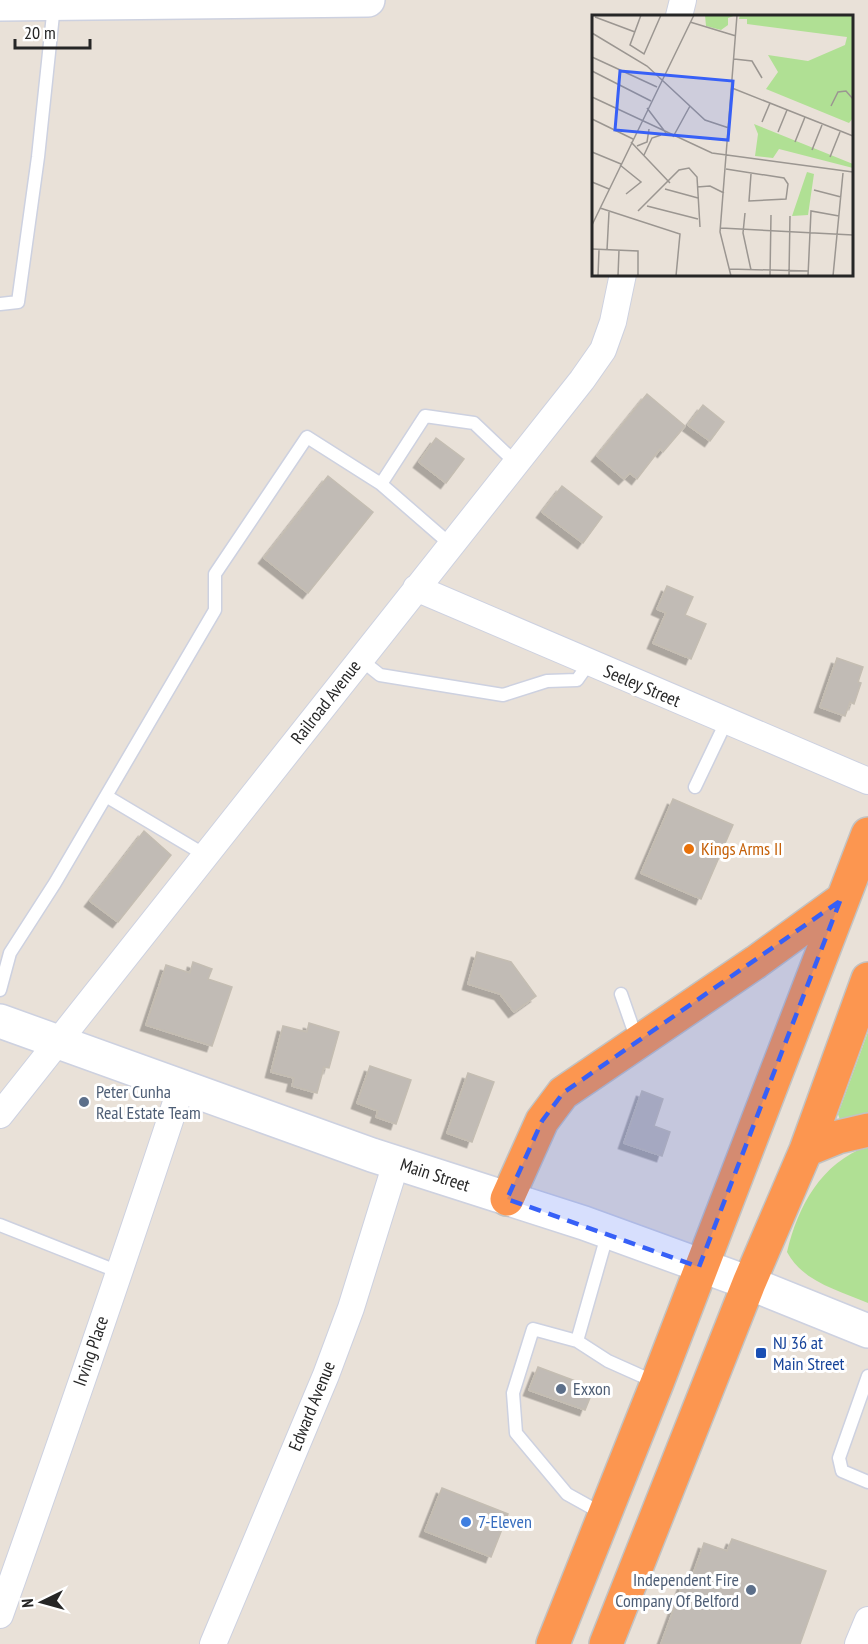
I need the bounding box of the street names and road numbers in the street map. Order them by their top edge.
street label: Railroad Avenue [286,655,366,748]
street label: Seeley Street [600,659,684,712]
street label: Main Street [398,1153,473,1197]
street label: Irving Place [68,1313,113,1389]
street label: Edward Avenue [283,1357,340,1454]

